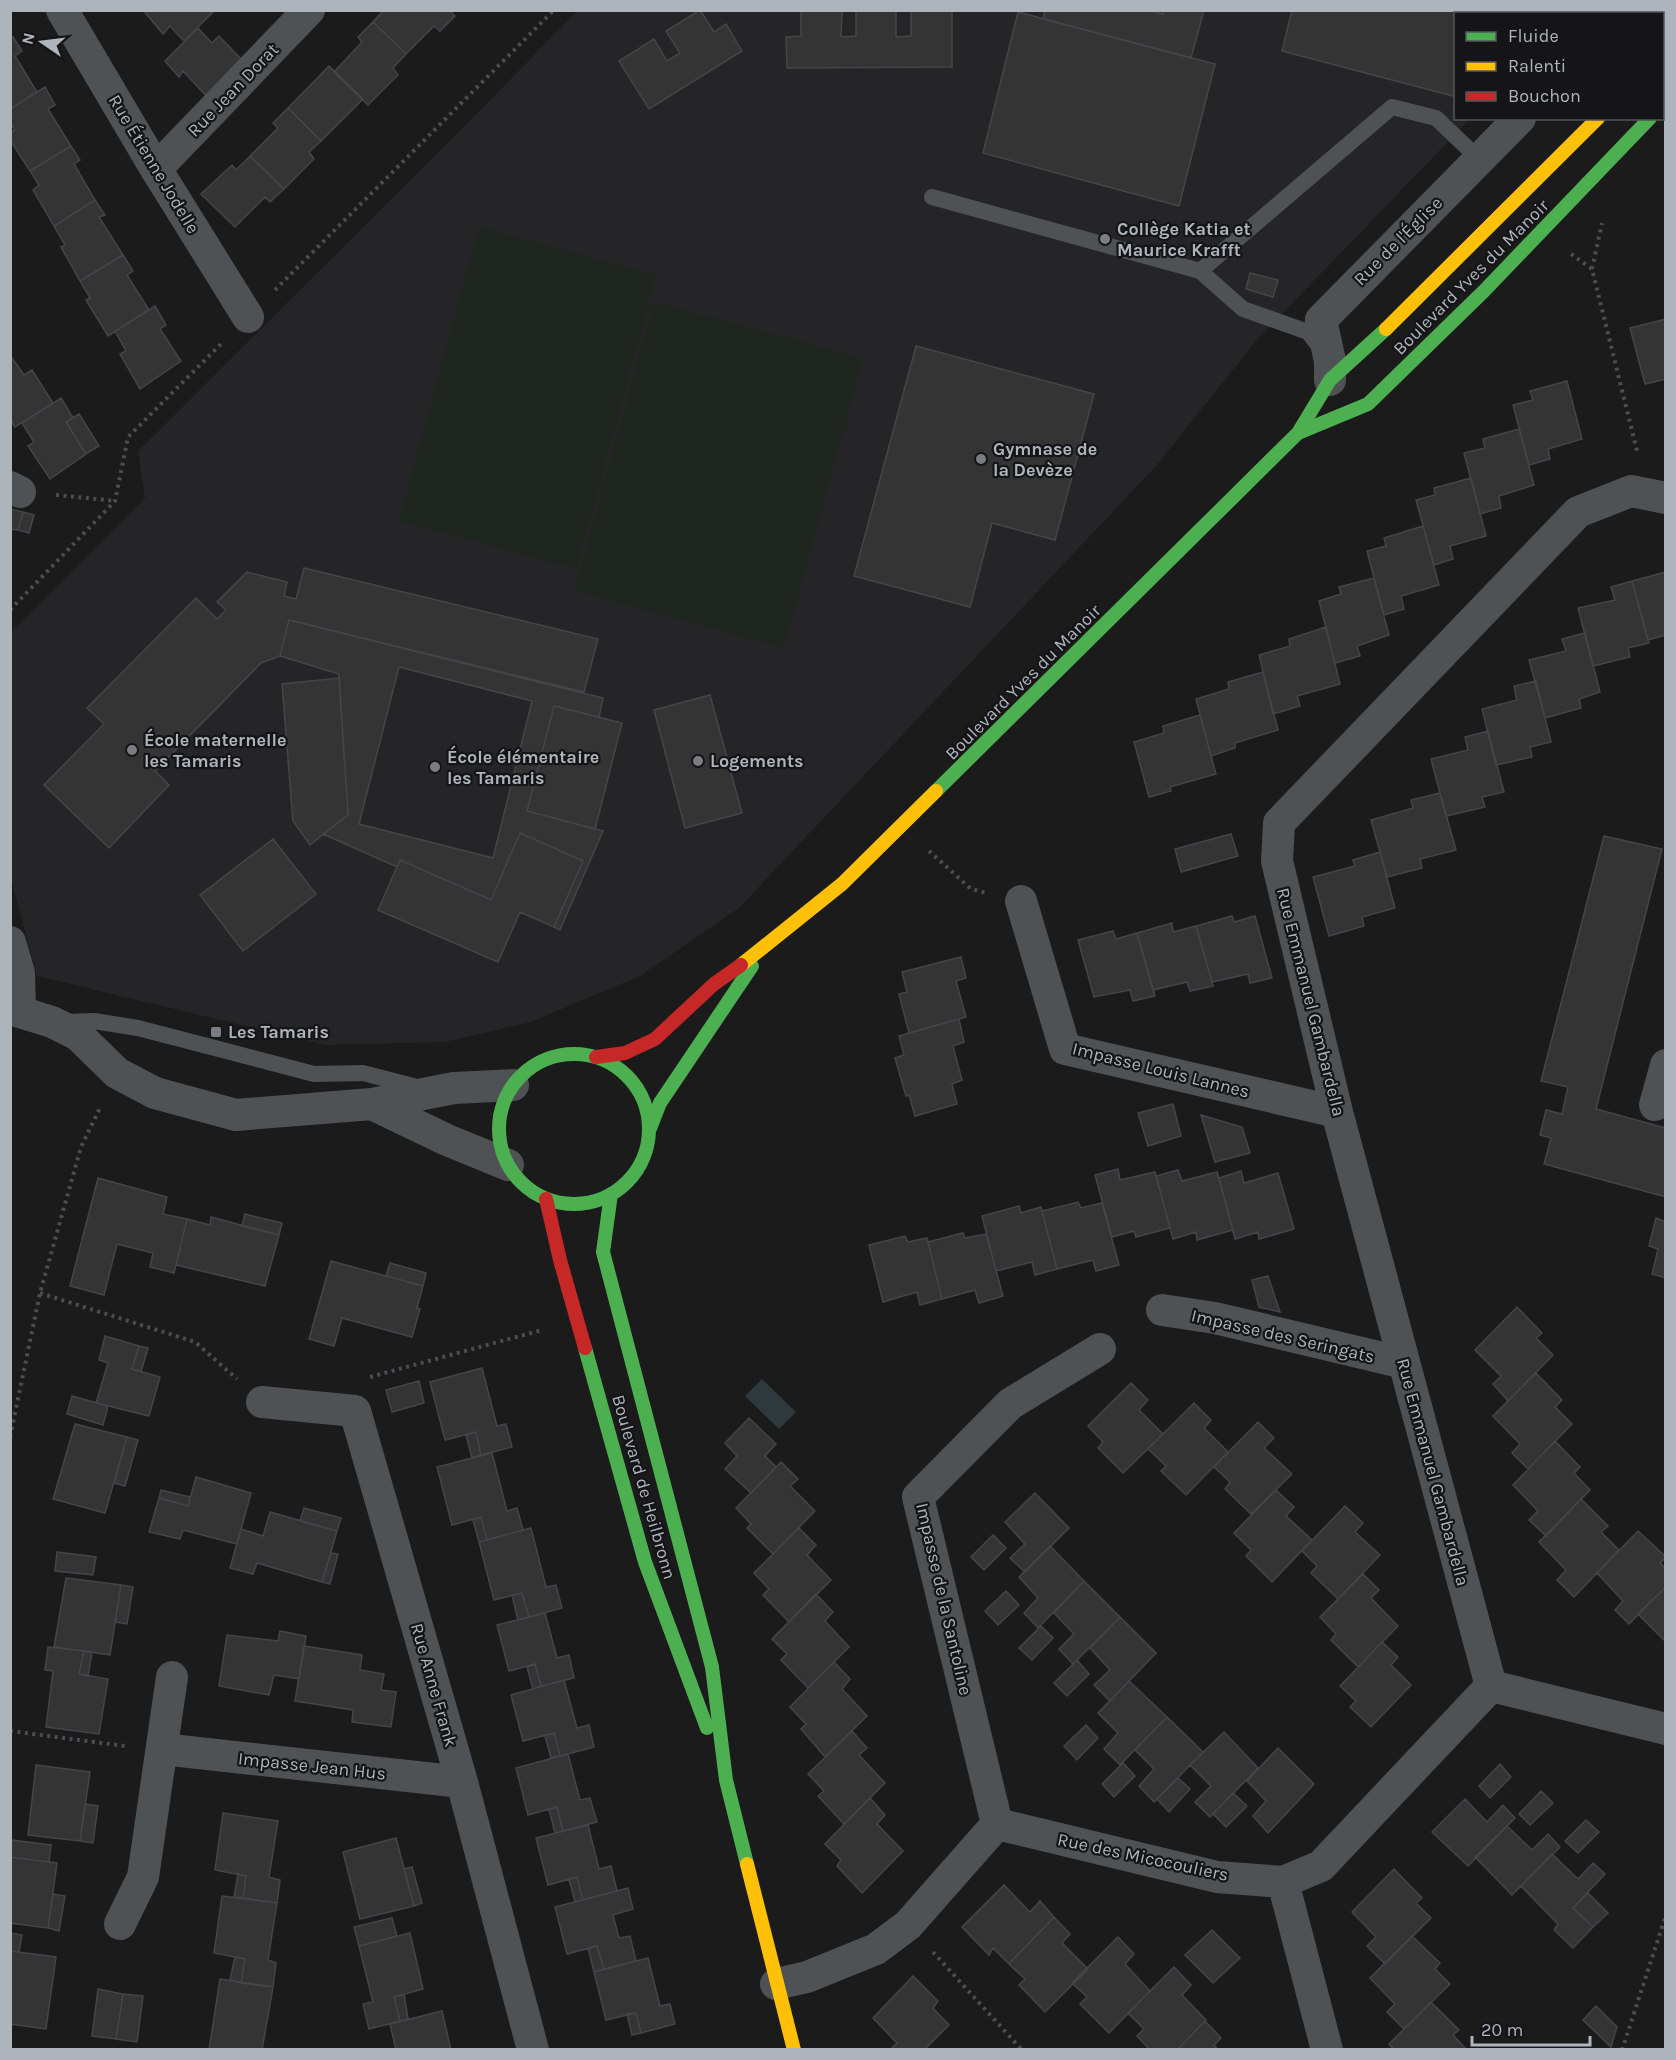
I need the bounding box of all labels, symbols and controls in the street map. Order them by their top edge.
north arrow [12,12,72,72]
legend [1454,12,1664,120]
text: Fluide [1508,25,1559,47]
text: N [17,31,39,46]
street label: Rue Jean Dorat [183,38,283,141]
text: Ralenti [1508,55,1566,77]
text: Bouchon [1508,85,1581,107]
street label: Rue Étienne Jodelle [104,90,205,238]
street label: Rue de l'Église [1348,191,1447,290]
street label: Boulevard Yves du Manoir [1389,194,1554,359]
place label: Collège Katia et Maurice Krafft [1117,218,1251,261]
marker: Collège Katia et Maurice Krafft [1098,232,1112,246]
place label: Gymnase de la Devèze [993,438,1097,481]
marker: Gymnase de la Devèze [974,452,988,466]
street label: Boulevard Yves du Manoir [941,599,1106,764]
place label: École maternelle les Tamaris [144,728,286,772]
marker: École maternelle les Tamaris [125,743,139,757]
place label: École élémentaire les Tamaris [447,745,599,789]
place label: Logements [710,750,804,772]
marker: Logements [691,754,705,768]
marker: École élémentaire les Tamaris [428,760,442,774]
street label: Rue Emmanuel Gambardella [1272,885,1350,1119]
place label: Les Tamaris [228,1021,329,1043]
marker: Les Tamaris [209,1025,223,1039]
street label: Impasse Louis Lannes [1070,1037,1252,1103]
street label: Impasse des Seringats [1189,1304,1377,1368]
street label: Rue Emmanuel Gambardella [1392,1356,1474,1588]
street label: Boulevard de Heilbronn [607,1392,681,1582]
street label: Impasse de la Santoline [911,1501,977,1697]
street label: Rue Anne Frank [406,1620,462,1750]
street label: Impasse Jean Hus [237,1747,387,1785]
street label: Rue des Micocouliers [1055,1828,1231,1886]
scale bar [1472,2009,1590,2047]
text: 20 m [1481,2019,1523,2041]

